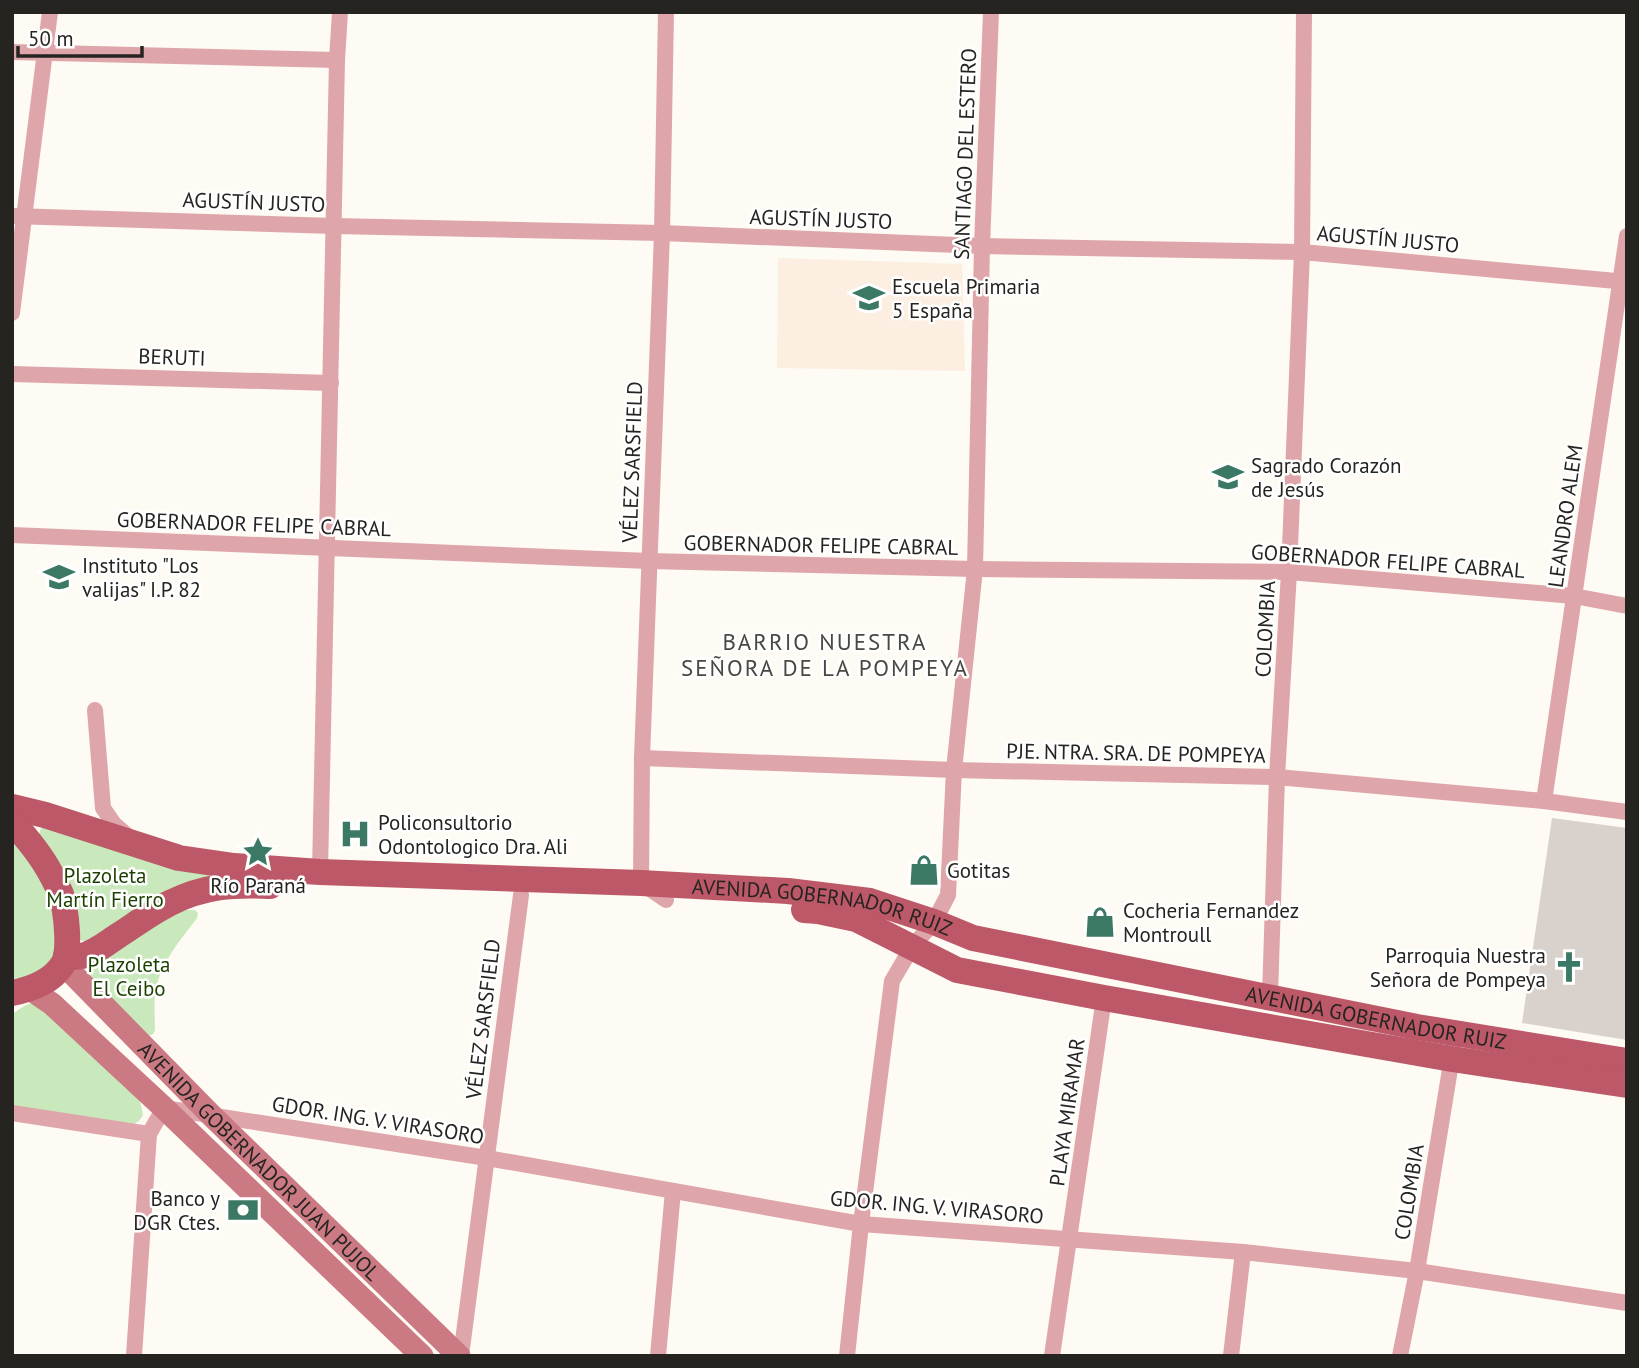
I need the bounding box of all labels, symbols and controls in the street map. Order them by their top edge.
scale bar [18,14,142,58]
text: 50 m [28,25,74,52]
street label: SANTIAGO DEL ESTERO [948,48,982,260]
street label: AGUSTÍN JUSTO [182,186,326,218]
street label: AGUSTÍN JUSTO [749,203,893,235]
street label: AGUSTÍN JUSTO [1316,219,1460,259]
place label: Escuela Primaria 5 España [892,273,1040,324]
school or university icon: Escuela Primaria 5 España [852,281,886,315]
street label: BERUTI [138,342,206,372]
street label: VÉLEZ SARSFIELD [616,381,648,544]
street label: LEANDRO ALEM [1542,443,1588,589]
place label: Sagrado Corazón de Jesús [1251,452,1401,503]
school or university icon: Sagrado Corazón de Jesús [1211,460,1245,494]
street label: GOBERNADOR FELIPE CABRAL [116,506,392,542]
street label: GOBERNADOR FELIPE CABRAL [683,529,959,561]
street label: GOBERNADOR FELIPE CABRAL [1250,538,1526,584]
place label: Instituto "Los valijas" I.P. 82 [82,552,201,603]
school or university icon: Instituto "Los valijas" I.P. 82 [42,560,76,594]
street label: COLOMBIA [1249,579,1281,678]
district label: BARRIO NUESTRA SEÑORA DE LA POMPEYA [681,627,969,682]
street label: PJE. NTRA. SRA. DE POMPEYA [1006,737,1267,769]
place label: Policonsultorio Odontologico Dra. Ali [378,809,568,860]
hospital icon: Policonsultorio Odontologico Dra. Ali [338,817,372,851]
place icon: Río Paraná [241,835,275,869]
shop icon: Gotitas [907,853,941,887]
place label: Gotitas [947,857,1010,884]
park label: Plazoleta Martín Fierro [46,862,164,913]
place label: Río Paraná [210,872,306,899]
street label: AVENIDA GOBERNADOR RUIZ [691,872,956,942]
place label: Cocheria Fernandez Montroull [1123,897,1299,948]
shop icon: Cocheria Fernandez Montroull [1083,905,1117,939]
street label: VÉLEZ SARSFIELD [460,937,506,1102]
place label: Parroquia Nuestra Señora de Pompeya [1370,942,1546,993]
church icon: Parroquia Nuestra Señora de Pompeya [1552,950,1586,984]
park label: Plazoleta El Ceibo [88,951,170,1002]
street label: AVENIDA GOBERNADOR RUIZ [1244,980,1509,1055]
street label: AVENIDA GOBERNADOR JUAN PUJOL [133,1035,386,1286]
street label: PLAYA MIRAMAR [1043,1036,1091,1188]
street label: GDOR. ING. V. VIRASORO [270,1090,486,1150]
street label: COLOMBIA [1388,1141,1430,1242]
street label: GDOR. ING. V. VIRASORO [829,1184,1045,1230]
place label: Banco y DGR Ctes. [133,1185,220,1236]
bank icon: Banco y DGR Ctes. [226,1193,260,1227]

